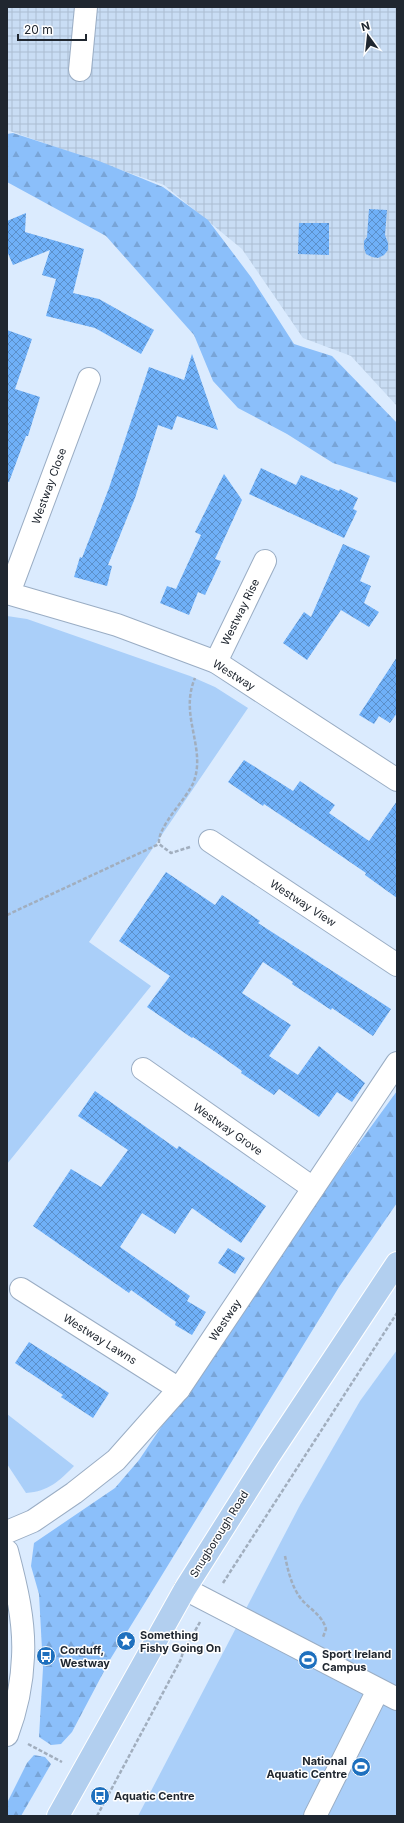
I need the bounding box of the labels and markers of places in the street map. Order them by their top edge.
place label: Something Fishy Going On [140,1628,221,1655]
place icon: Something Fishy Going On [115,1630,137,1652]
place label: Corduff, Westway [60,1643,110,1670]
bus stop icon: Corduff, Westway [35,1645,57,1667]
place label: Sport Ireland Campus [322,1647,391,1674]
sports icon: Sport Ireland Campus [297,1649,319,1671]
place label: National Aquatic Centre [266,1754,347,1781]
sports icon: National Aquatic Centre [350,1756,372,1778]
bus stop icon: Aquatic Centre [89,1785,111,1807]
place label: Aquatic Centre [114,1789,195,1803]

